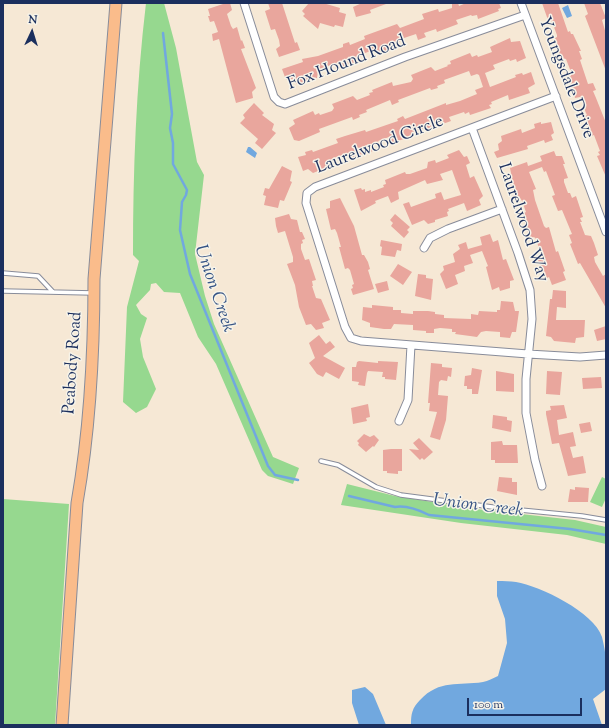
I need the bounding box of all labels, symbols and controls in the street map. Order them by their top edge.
north arrow [12,12,52,52]
text: N [28,12,38,28]
street label: Youngsdale Drive [532,14,598,142]
street label: Fox Hound Road [285,32,409,96]
street label: Laurelwood Circle [313,112,447,180]
street label: Laurelwood Way [492,161,552,285]
water label: Union Creek [188,242,238,336]
street label: Peabody Road [60,311,88,415]
water label: Union Creek [432,491,524,523]
scale bar [469,690,584,716]
text: 100 m [474,696,503,714]

